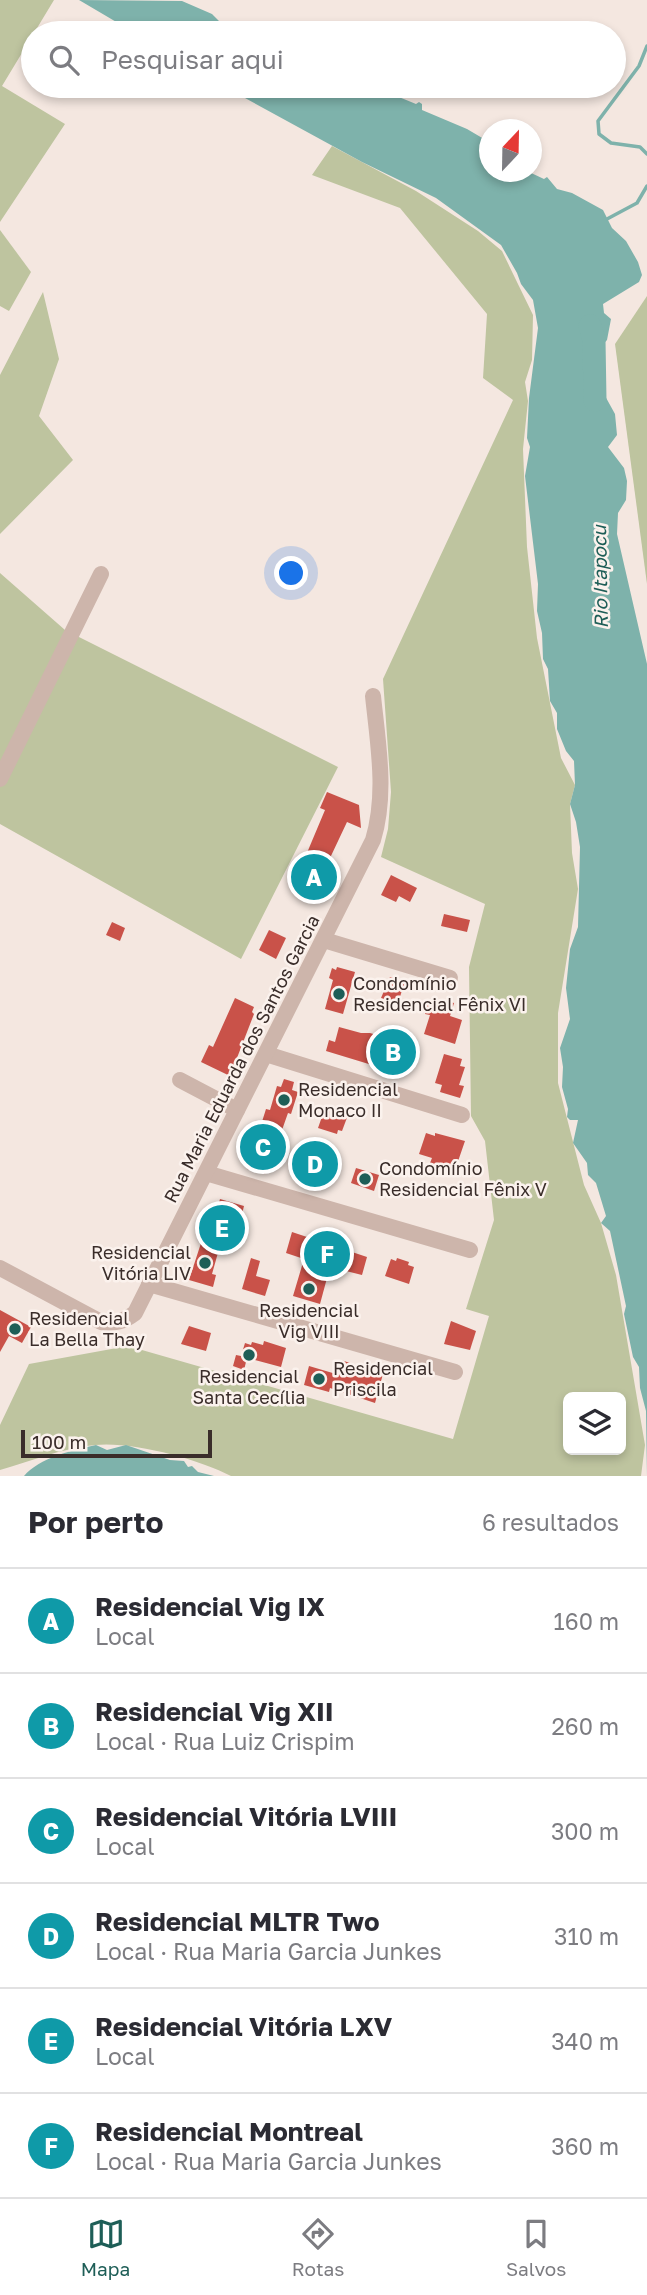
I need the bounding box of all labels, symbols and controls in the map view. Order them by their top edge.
search box [21,21,626,98]
icon: search [45,41,83,79]
text: Pesquisar aqui [101,44,284,75]
north arrow [479,119,542,182]
water label: Rio Itapocu [587,524,612,629]
your location [274,556,308,590]
pin: A [291,851,337,903]
street label: Rua Maria Eduarda dos Santos Garcia [159,911,324,1206]
place label: Condomínio Residencial Fênix VI [353,972,526,1015]
marker: Condomínio Residencial Fênix VI [331,986,347,1002]
pin: B [370,1026,416,1078]
place label: Residencial Monaco II [298,1078,398,1121]
marker: Residencial Monaco II [276,1092,292,1108]
pin: C [240,1121,286,1173]
pin: D [292,1138,338,1190]
place label: Condomínio Residencial Fênix V [379,1157,547,1200]
marker: Condomínio Residencial Fênix V [357,1171,373,1187]
pin: E [199,1202,245,1254]
pin: F [304,1228,350,1280]
place label: Residencial Vitória LIV [91,1241,191,1284]
marker: Residencial Vitória LIV [197,1255,213,1271]
marker: Residencial Vig VIII [301,1281,317,1297]
place label: Residencial Vig VIII [259,1299,359,1342]
place label: Residencial La Bella Thay [29,1307,145,1350]
marker: Residencial La Bella Thay [7,1321,23,1337]
marker: Residencial Santa Cecília [241,1347,257,1363]
place label: Residencial Priscila [333,1357,433,1400]
place label: Residencial Santa Cecília [193,1365,305,1408]
marker: Residencial Priscila [311,1371,327,1387]
map controls [563,1392,626,1455]
button: layers [563,1392,626,1455]
scale bar [21,1427,212,1459]
text: 100 m [32,1430,86,1453]
text: Por perto [28,1504,163,1540]
text: 6 resultados [482,1508,619,1536]
text: Residencial Vig IX [95,1591,325,1622]
text: A [43,1607,59,1635]
text: 160 m [554,1607,619,1635]
text: Local [95,1622,155,1650]
text: Residencial Vig XII [95,1696,334,1727]
text: B [43,1712,59,1740]
text: 260 m [551,1712,619,1740]
text: Local · Rua Luiz Crispim [95,1727,355,1755]
text: Residencial Vitória LVIII [95,1801,397,1832]
text: C [43,1817,59,1845]
text: 300 m [551,1817,619,1845]
text: Local [95,1832,155,1860]
text: Residencial MLTR Two [95,1906,380,1937]
text: D [43,1922,59,1950]
text: 310 m [554,1922,619,1950]
text: Local · Rua Maria Garcia Junkes [95,1937,442,1965]
text: Residencial Vitória LXV [95,2011,392,2042]
text: E [44,2027,58,2055]
text: 340 m [551,2027,619,2055]
text: Local [95,2042,155,2070]
text: Residencial Montreal [95,2116,363,2147]
text: F [44,2132,58,2160]
text: 360 m [551,2132,619,2160]
text: Local · Rua Maria Garcia Junkes [95,2147,442,2175]
tab: Mapa [81,2215,130,2280]
tab: Rotas [292,2215,344,2280]
tab: Salvos [506,2215,566,2280]

